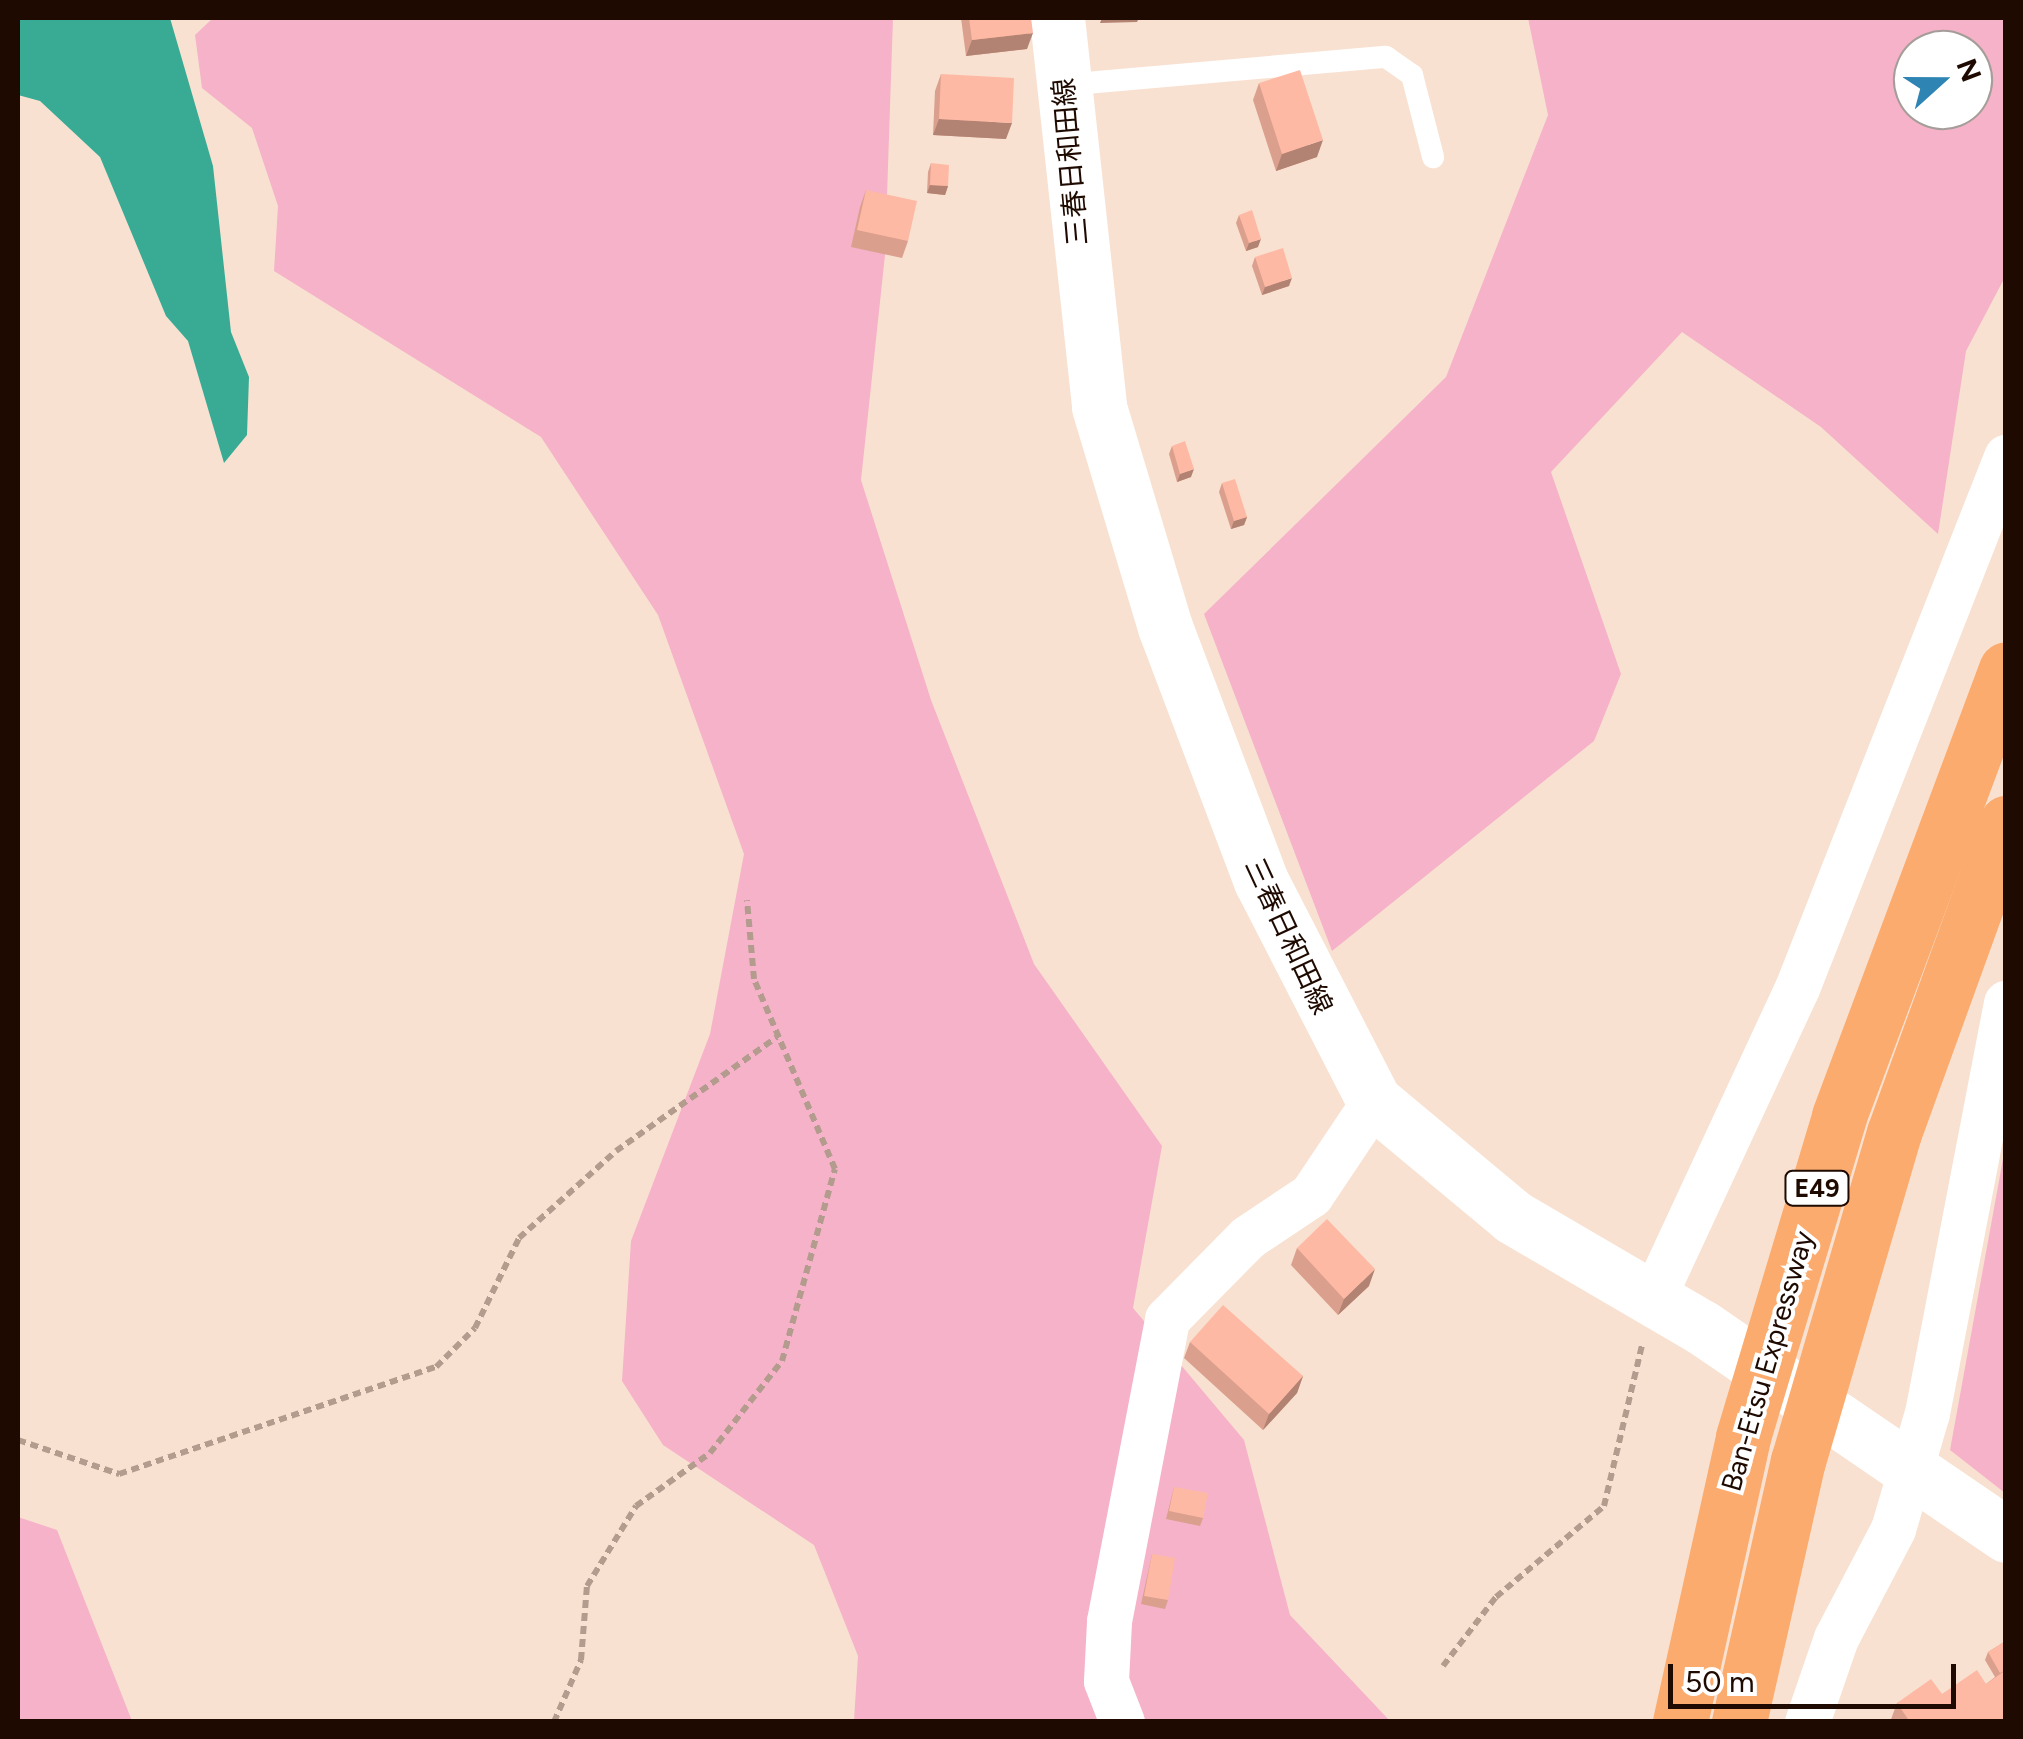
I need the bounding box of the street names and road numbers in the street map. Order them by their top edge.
street label: 三春日和田線 [1046,77,1094,247]
street label: 三春日和田線 [1238,853,1340,1019]
road number: E49 [1782,1168,1852,1208]
street label: Ban-Etsu Expressway [1714,1227,1820,1495]

